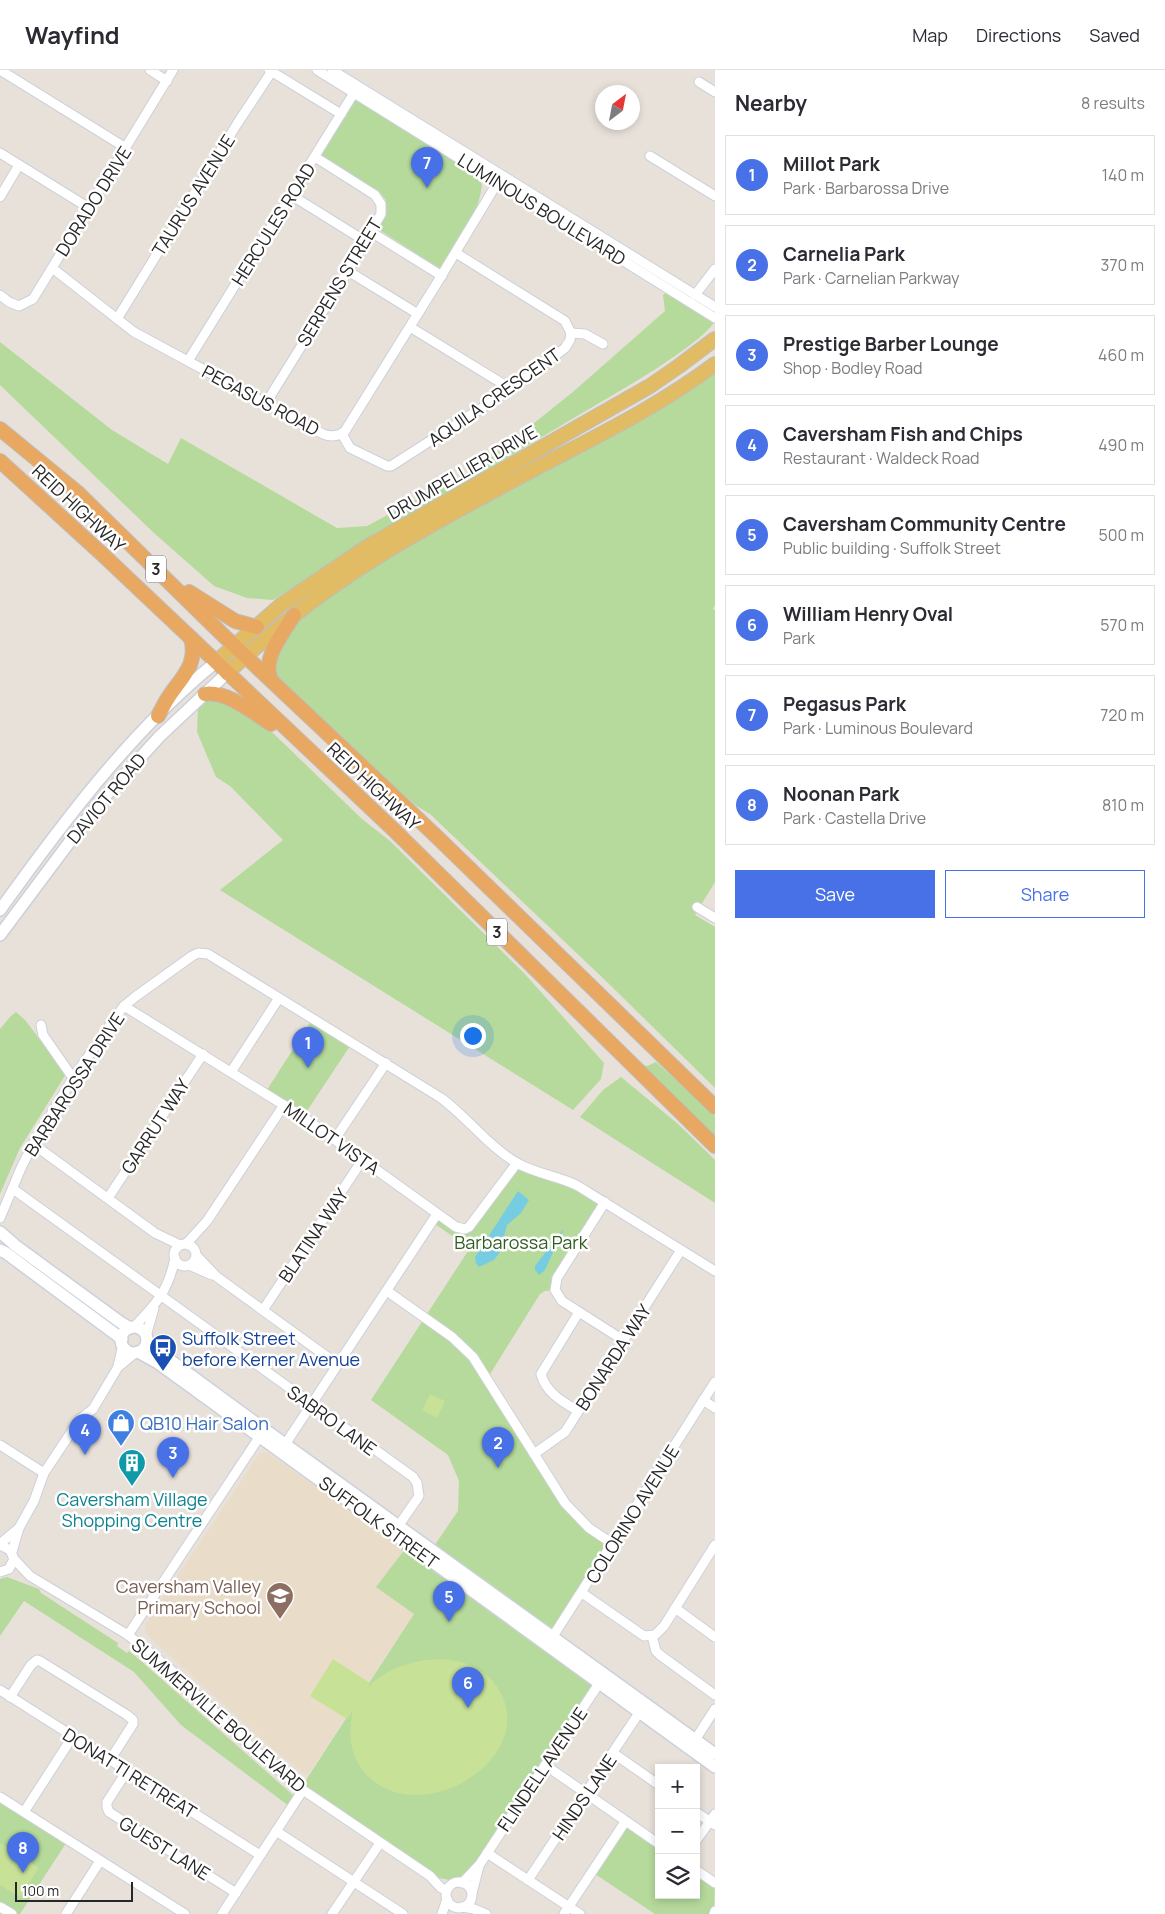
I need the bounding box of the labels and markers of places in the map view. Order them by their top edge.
pin: 7 [411,147,443,188]
pin: 1 [292,1027,324,1068]
place label: Suffolk Street before Kerner Avenue [182,1326,360,1371]
bus stop icon: Suffolk Street before Kerner Avenue [148,1333,178,1372]
shop icon: QB10 Hair Salon [106,1408,136,1447]
place label: QB10 Hair Salon [140,1411,269,1435]
pin: 4 [69,1414,101,1455]
pin: 2 [482,1427,514,1468]
pin: 3 [157,1437,189,1478]
building icon: Caversham Village Shopping Centre [117,1448,147,1487]
place label: Caversham Village Shopping Centre [56,1487,208,1532]
place label: Caversham Valley Primary School [116,1574,261,1619]
school or university icon: Caversham Valley Primary School [265,1581,295,1620]
pin: 5 [433,1581,465,1622]
pin: 6 [452,1667,484,1708]
pin: 8 [7,1832,39,1873]

